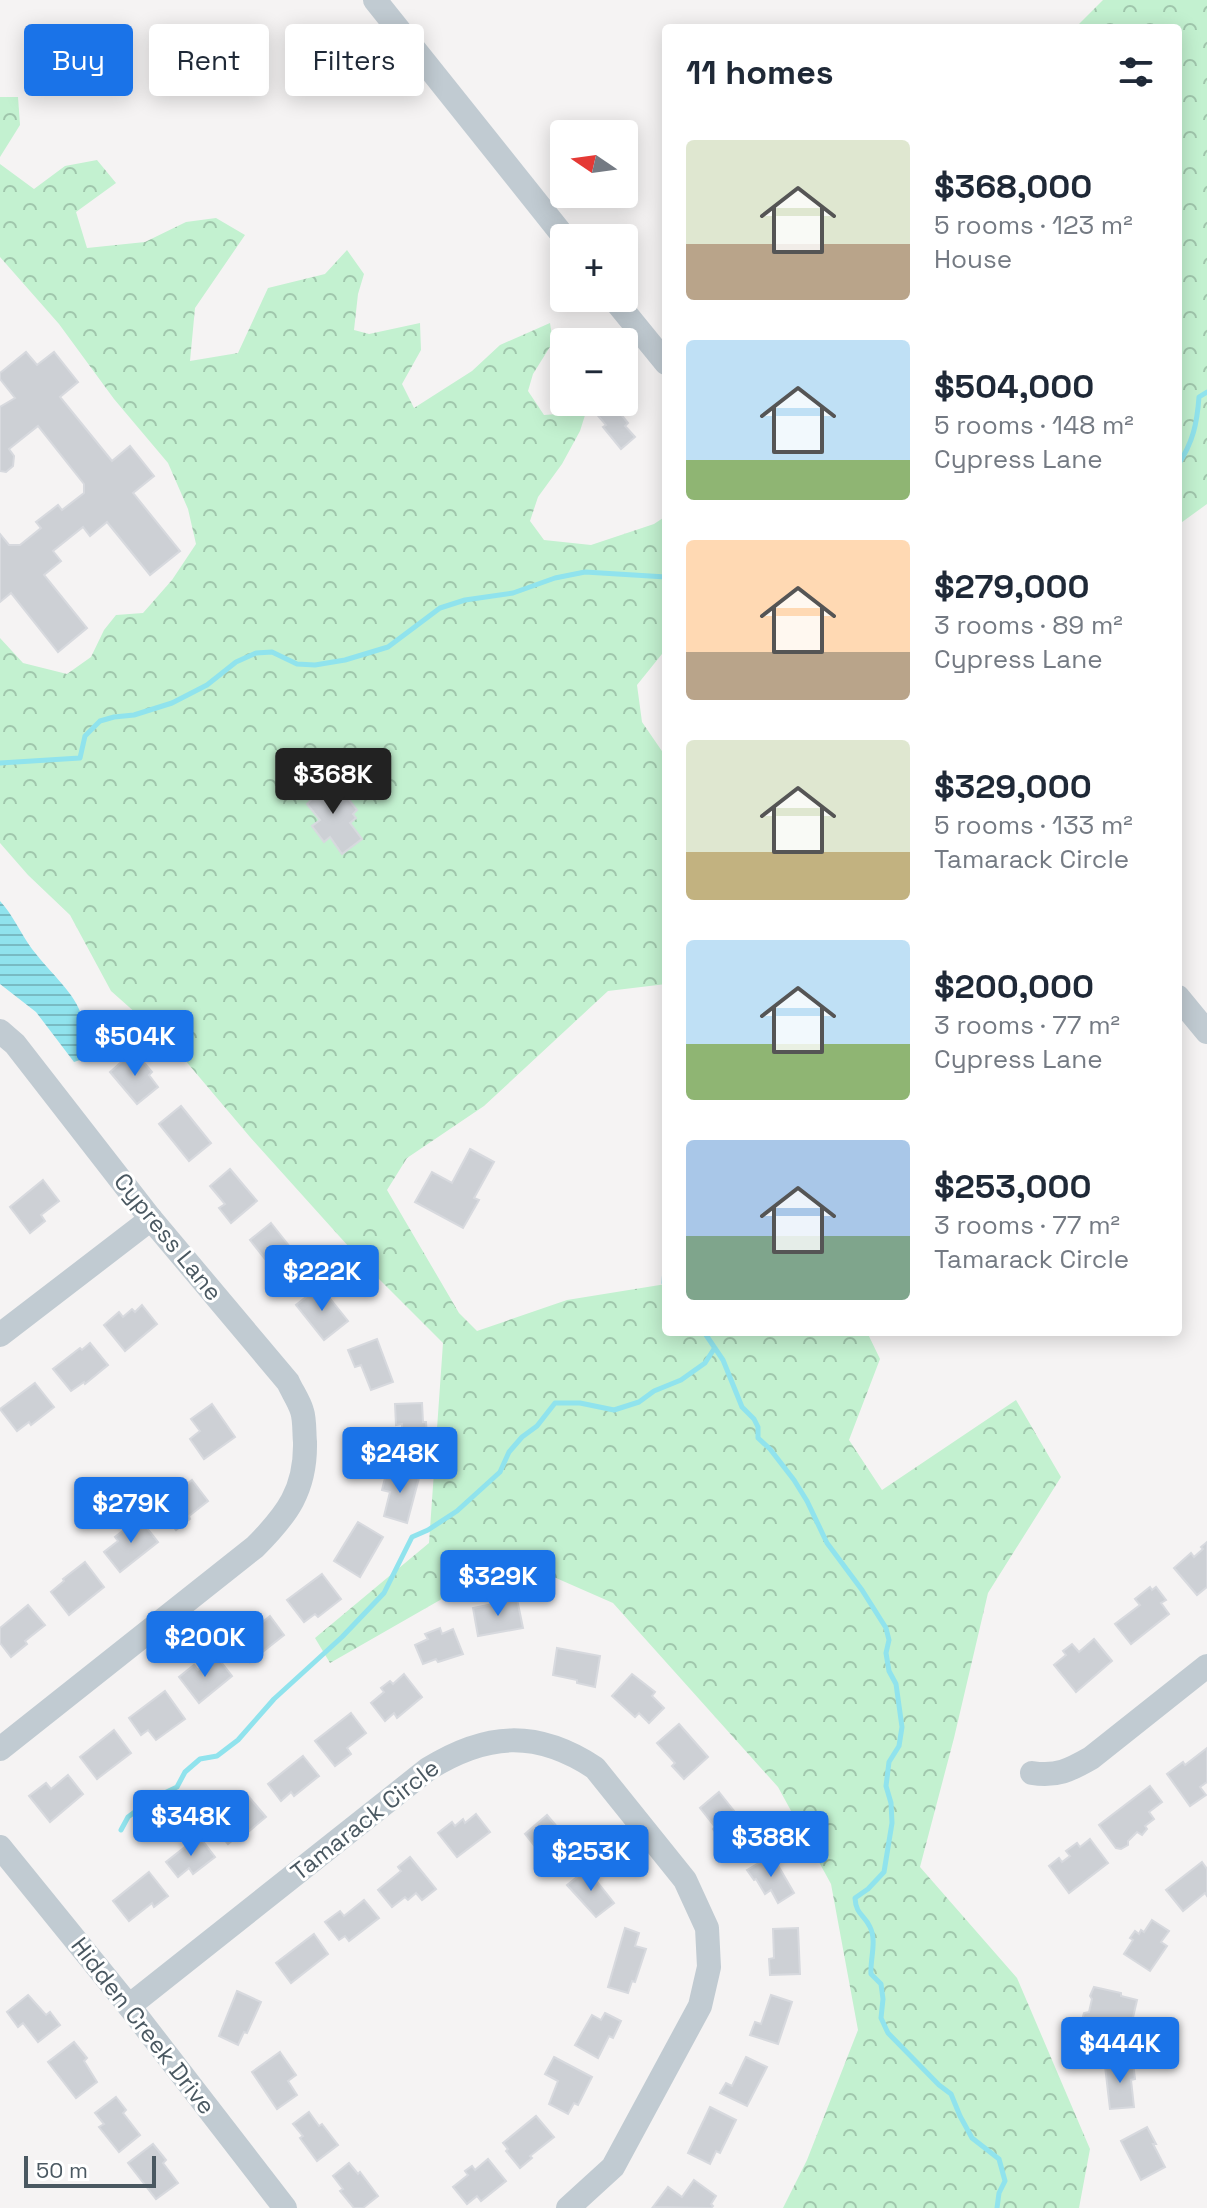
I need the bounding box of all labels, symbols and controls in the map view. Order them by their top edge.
chip: Buy [24,24,133,96]
chip: Rent [149,24,269,96]
chip: Filters [285,24,424,96]
icon: filters [1114,50,1158,94]
text: 11 homes [686,51,834,94]
north arrow [550,120,638,208]
map controls [550,120,638,416]
text: $368,000 [934,165,1092,208]
icon: home [750,172,846,268]
text: 5 rooms · 123 m² [934,208,1133,242]
button: + [550,224,638,312]
text: House [934,242,1012,276]
button: − [550,328,638,416]
text: $504,000 [934,365,1094,408]
icon: home [750,372,846,468]
text: 5 rooms · 148 m² [934,408,1134,442]
text: Cypress Lane [934,442,1103,476]
text: $279,000 [934,565,1090,608]
icon: home [750,572,846,668]
text: 3 rooms · 89 m² [934,608,1123,642]
text: Cypress Lane [934,642,1103,676]
pin: $368K [277,748,389,816]
text: $368K [293,757,373,791]
text: $329,000 [934,765,1092,808]
icon: home [750,772,846,868]
text: 5 rooms · 133 m² [934,808,1133,842]
text: Tamarack Circle [934,842,1129,876]
text: $200,000 [934,965,1094,1008]
icon: home [750,972,846,1068]
text: 3 rooms · 77 m² [934,1008,1120,1042]
pin: $504K [79,1010,191,1078]
text: $504K [94,1019,176,1053]
text: Cypress Lane [934,1042,1103,1076]
text: $253,000 [934,1165,1092,1208]
street label: Cypress Lane [107,1166,229,1307]
icon: home [750,1172,846,1268]
text: 3 rooms · 77 m² [934,1208,1120,1242]
text: Tamarack Circle [934,1242,1129,1276]
pin: $222K [266,1245,378,1313]
text: $222K [283,1254,361,1288]
pin: $248K [344,1427,456,1495]
text: $248K [360,1436,440,1470]
pin: $279K [75,1477,187,1545]
text: $279K [92,1486,170,1520]
pin: $329K [442,1550,554,1618]
text: $329K [458,1559,538,1593]
pin: $200K [149,1611,261,1679]
text: $200K [164,1620,246,1654]
street label: Tamarack Circle [284,1752,445,1887]
pin: $348K [135,1790,247,1858]
text: $348K [151,1799,231,1833]
pin: $388K [715,1811,827,1879]
text: $388K [731,1820,811,1854]
pin: $253K [535,1825,647,1893]
text: $253K [552,1834,630,1868]
street label: Hidden Creek Drive [64,1931,222,2121]
pin: $444K [1064,2017,1176,2085]
text: $444K [1079,2026,1161,2060]
scale bar [24,2152,156,2188]
text: 50 m [36,2156,88,2184]

